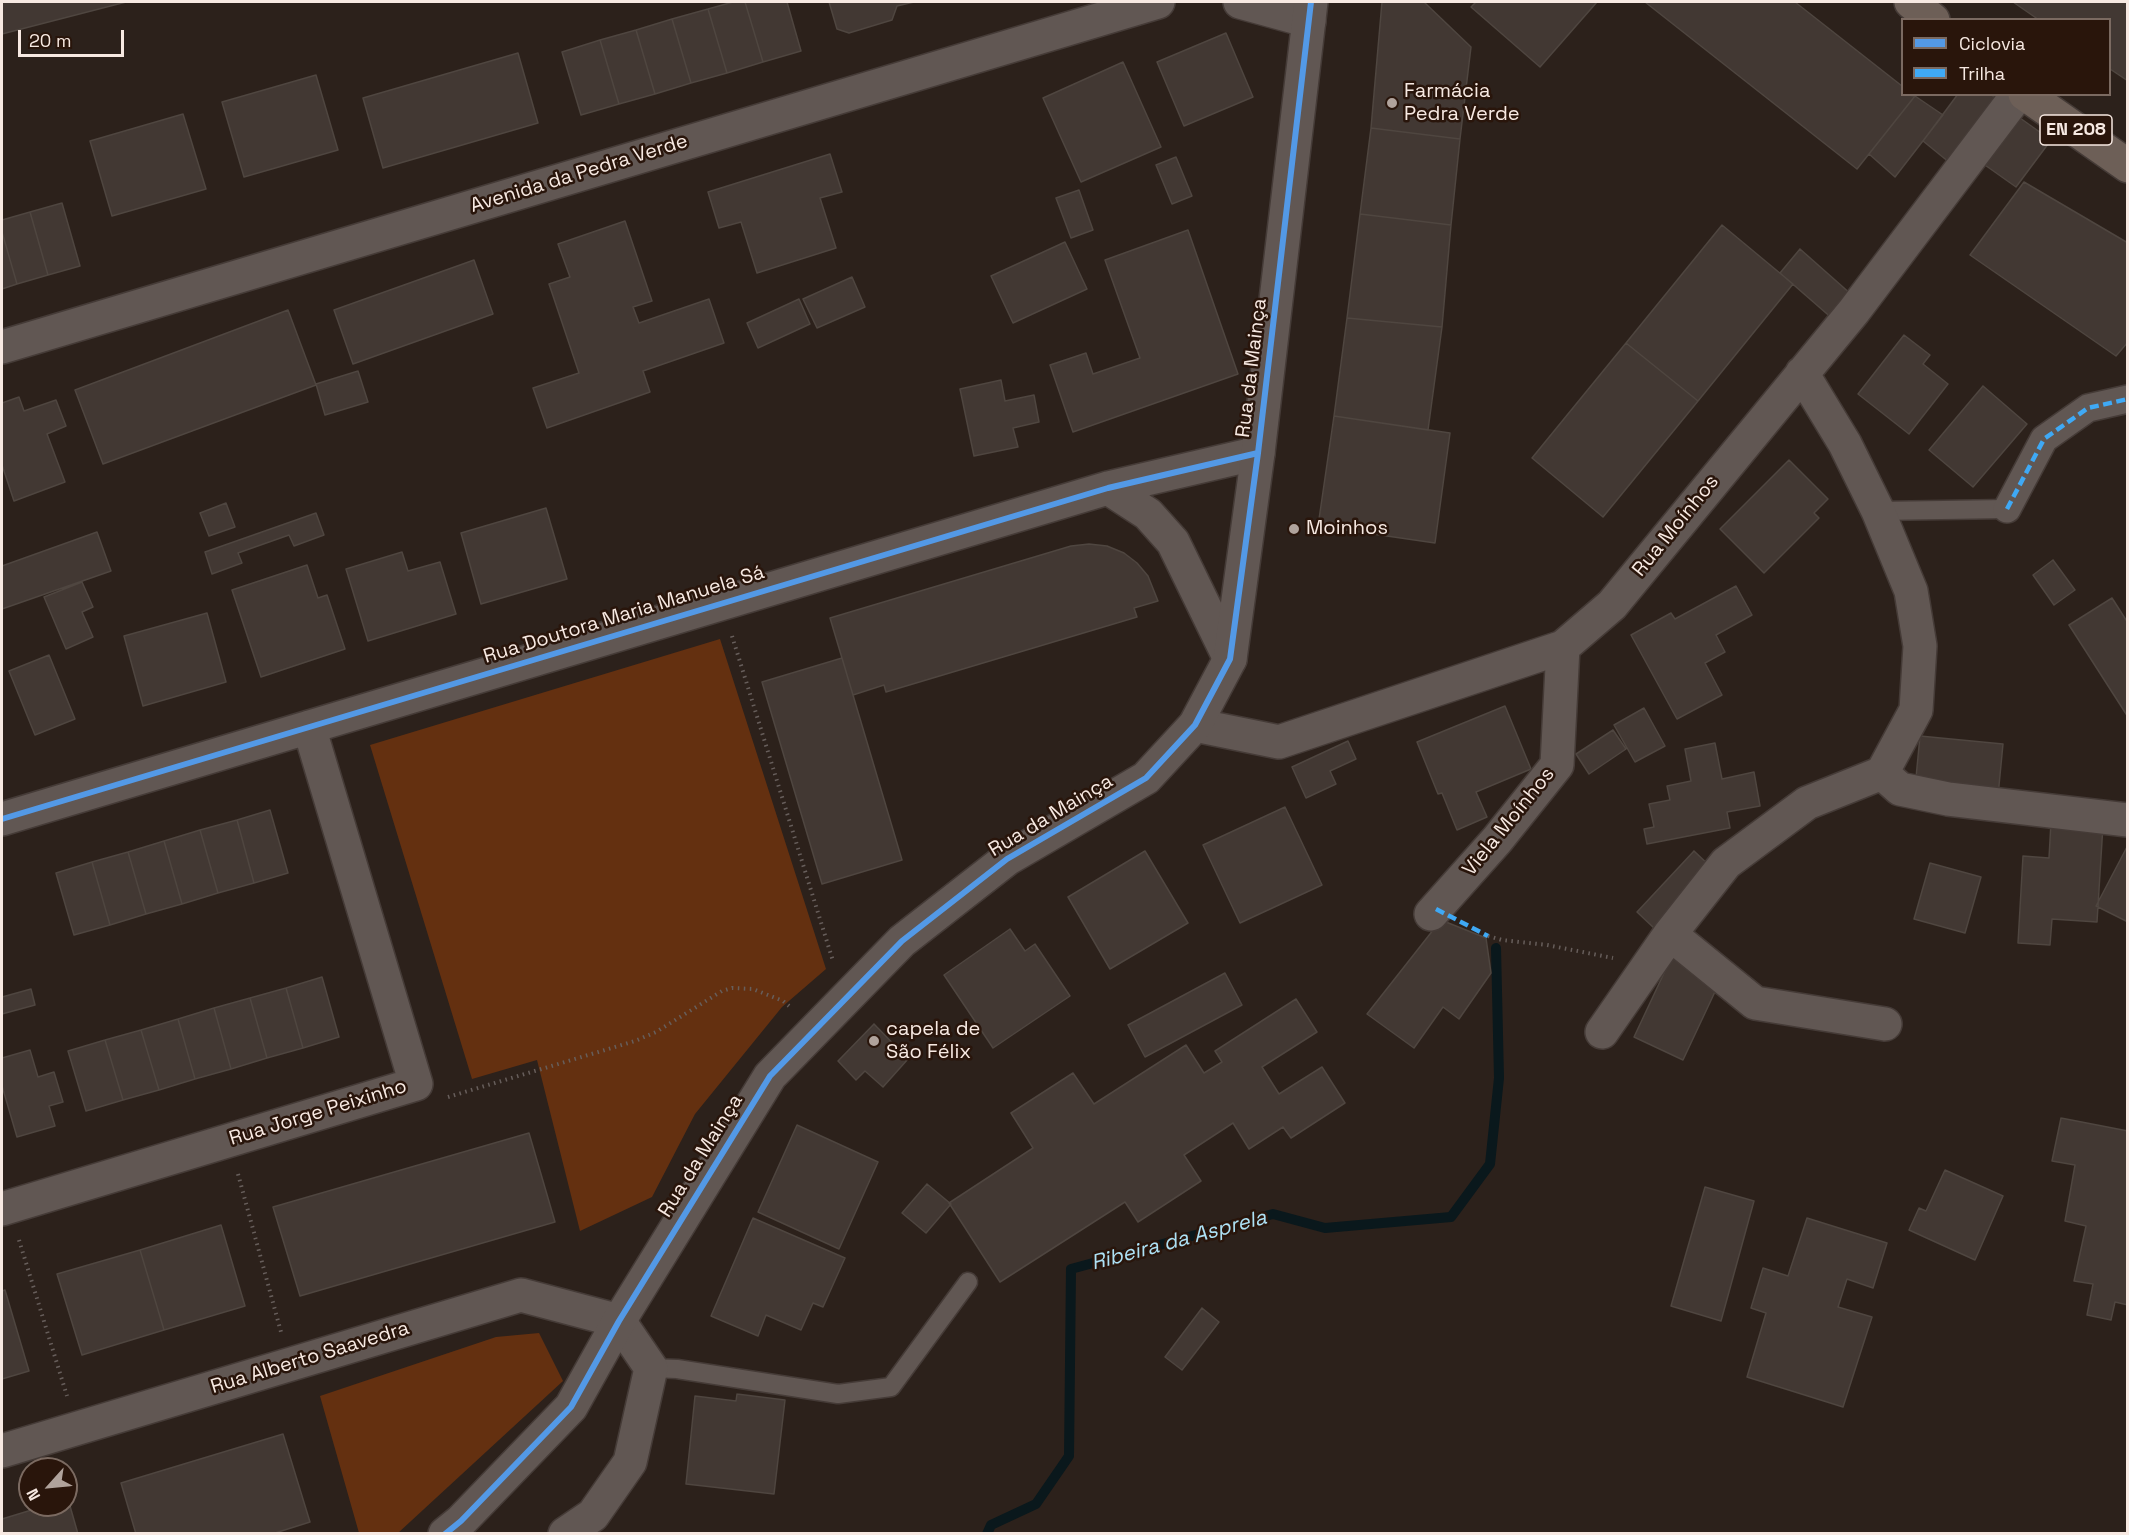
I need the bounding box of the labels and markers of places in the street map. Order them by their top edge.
place label: Farmácia Pedra Verde [1404,80,1520,127]
marker: Farmácia Pedra Verde [1385,96,1399,110]
place label: Moinhos [1306,517,1388,541]
marker: Moinhos [1287,522,1301,536]
place label: capela de São Félix [886,1018,980,1065]
marker: capela de São Félix [867,1034,881,1048]

